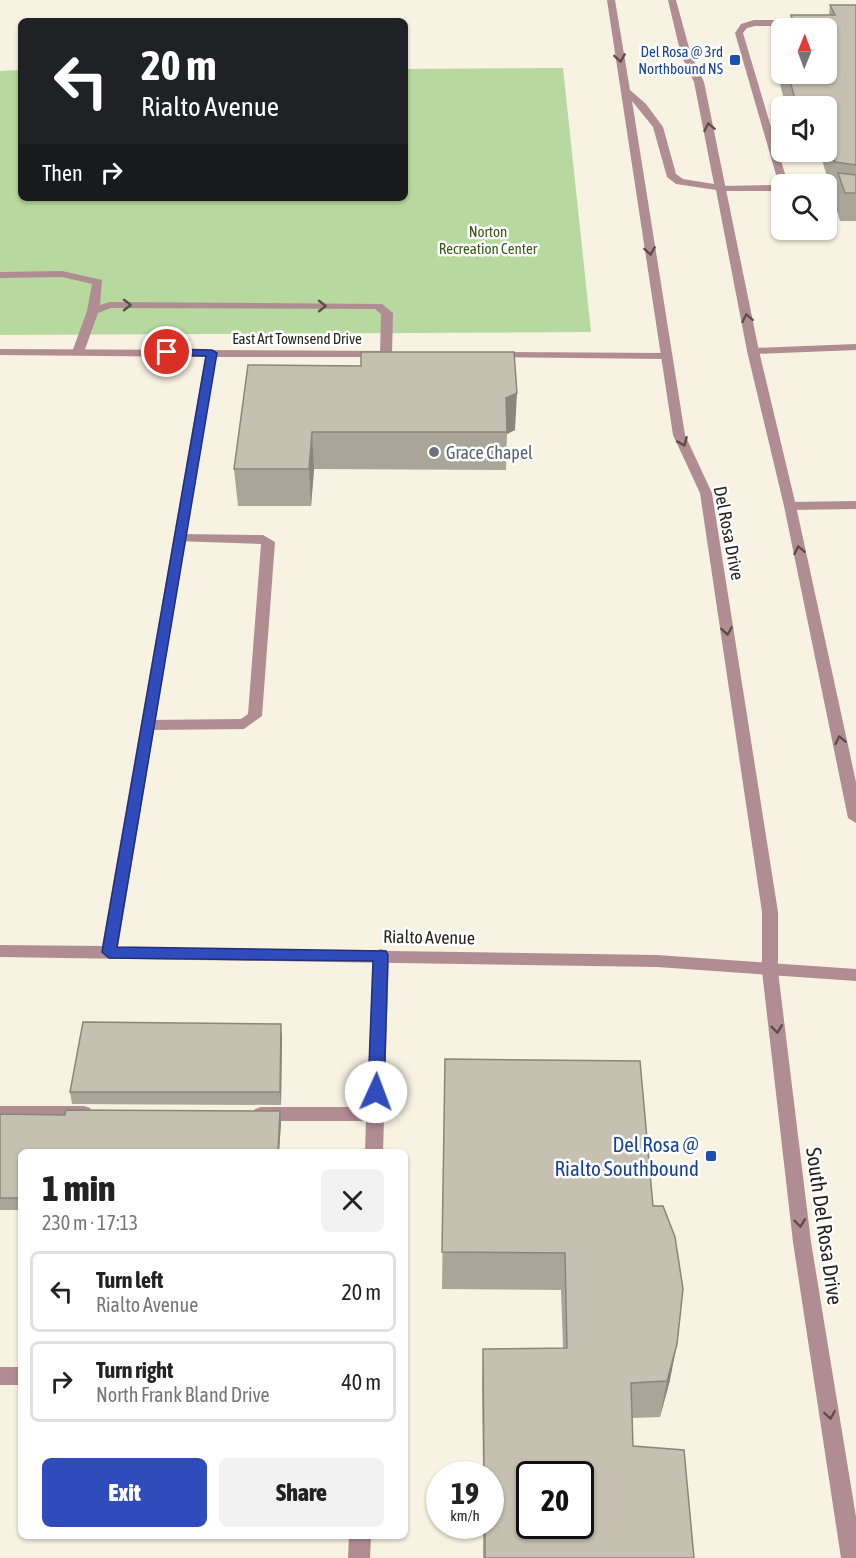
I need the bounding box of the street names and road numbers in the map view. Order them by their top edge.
street label: East Art Townsend Drive [232,330,362,347]
street label: Del Rosa Drive [710,484,748,582]
street label: Rialto Avenue [383,926,475,948]
street label: South Del Rosa Drive [802,1146,848,1306]

